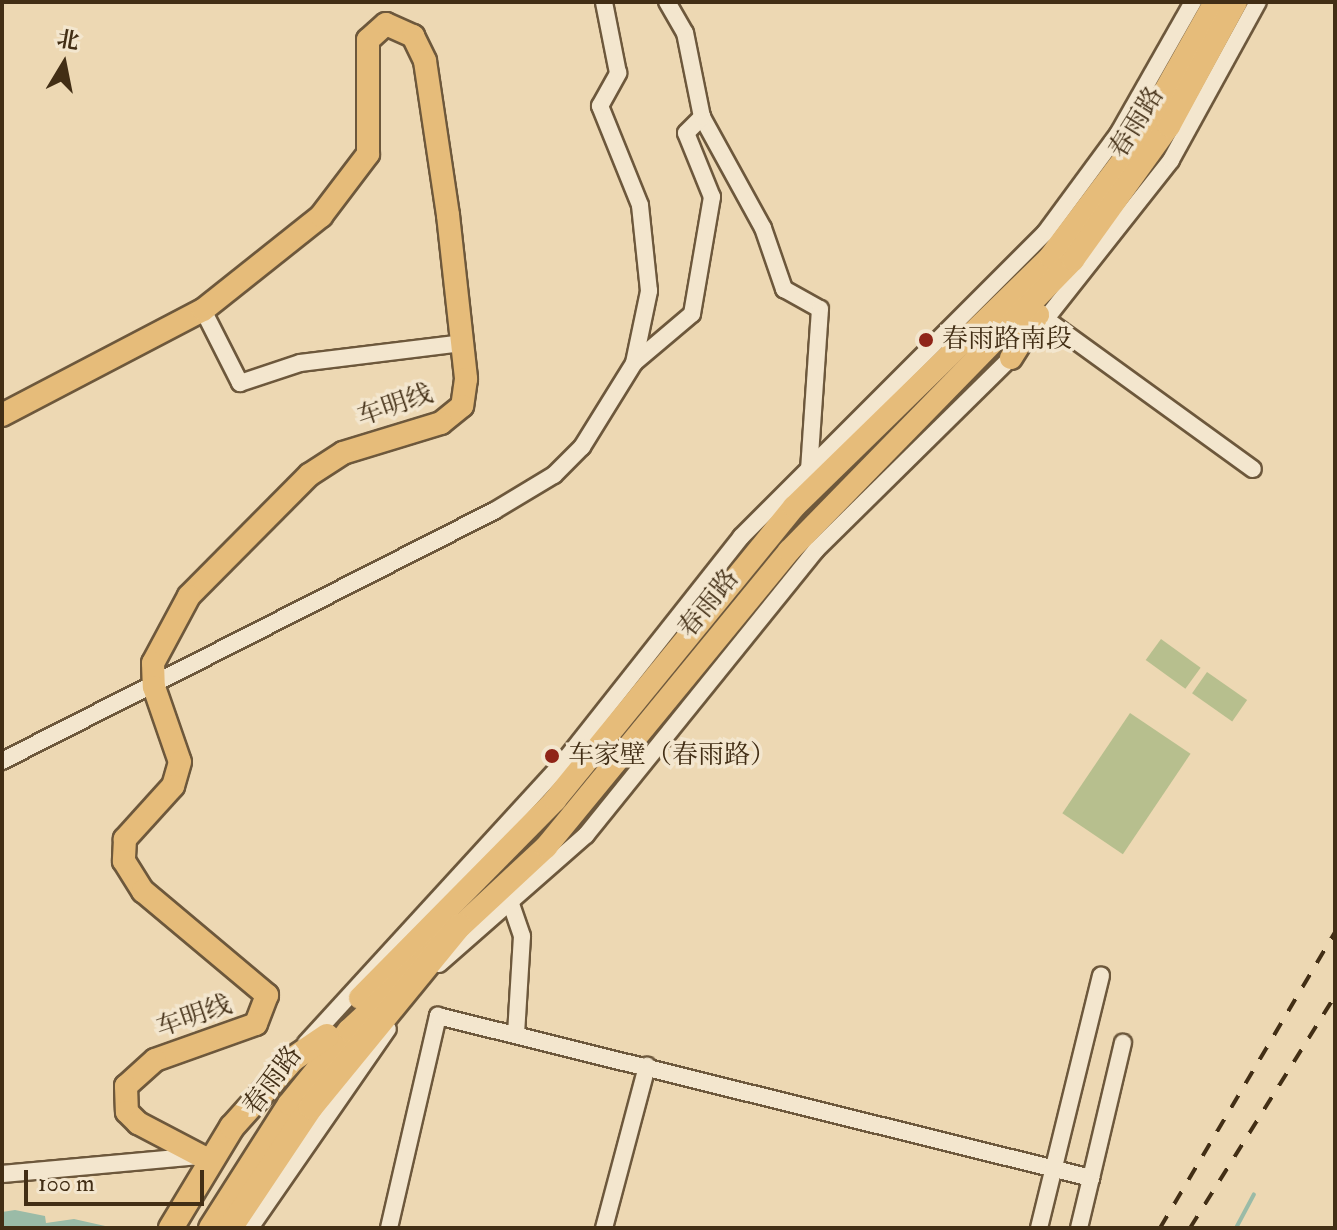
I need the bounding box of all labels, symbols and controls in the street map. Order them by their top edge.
north arrow [24,24,104,104]
text: 北 [55,25,81,56]
street label: 春雨路 [1103,82,1171,164]
place label: 春雨路南段 [942,324,1072,356]
marker: 春雨路南段 [917,331,935,349]
street label: 车明线 [353,379,437,433]
street label: 春雨路 [672,564,746,644]
place label: 车家壁（春雨路） [568,740,776,772]
marker: 车家壁（春雨路） [543,747,561,765]
street label: 车明线 [152,990,236,1044]
street label: 春雨路 [237,1040,309,1122]
scale bar [28,1154,208,1204]
text: 100 m [38,1168,95,1199]

